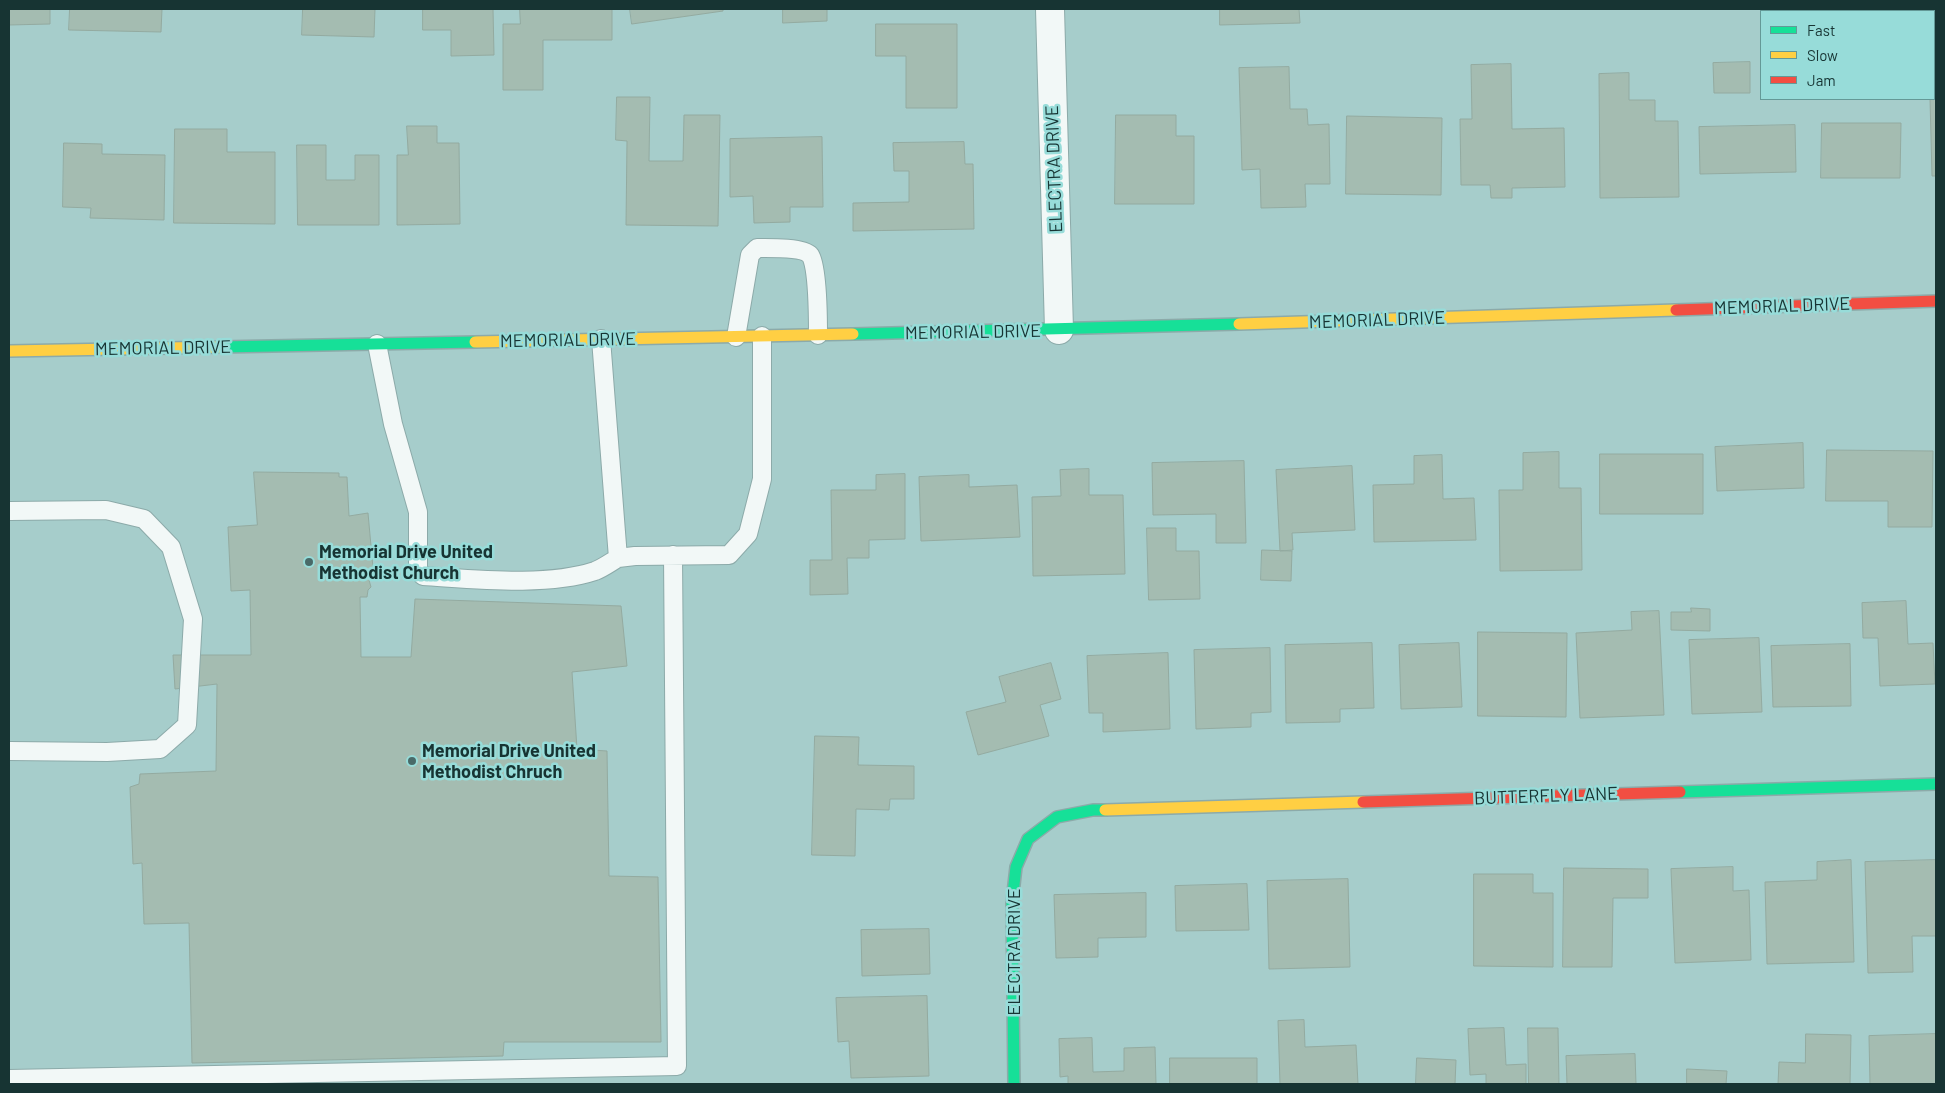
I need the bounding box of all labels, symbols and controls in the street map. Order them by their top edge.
legend [1760,10,1935,100]
text: Fast [1807,21,1835,39]
text: Slow [1807,46,1838,64]
text: Jam [1807,71,1836,89]
street label: ELECTRA DRIVE [1041,105,1067,233]
street label: MEMORIAL DRIVE [1714,293,1850,319]
street label: MEMORIAL DRIVE [1309,307,1445,333]
street label: MEMORIAL DRIVE [905,320,1041,344]
street label: MEMORIAL DRIVE [500,328,636,352]
street label: MEMORIAL DRIVE [95,336,231,360]
place label: Memorial Drive United Methodist Church [319,541,493,584]
marker: Memorial Drive United Methodist Church [303,556,315,568]
place label: Memorial Drive United Methodist Chruch [422,740,596,782]
marker: Memorial Drive United Methodist Chruch [406,755,418,767]
street label: BUTTERFLY LANE [1474,783,1618,809]
street label: ELECTRA DRIVE [1003,888,1025,1016]

